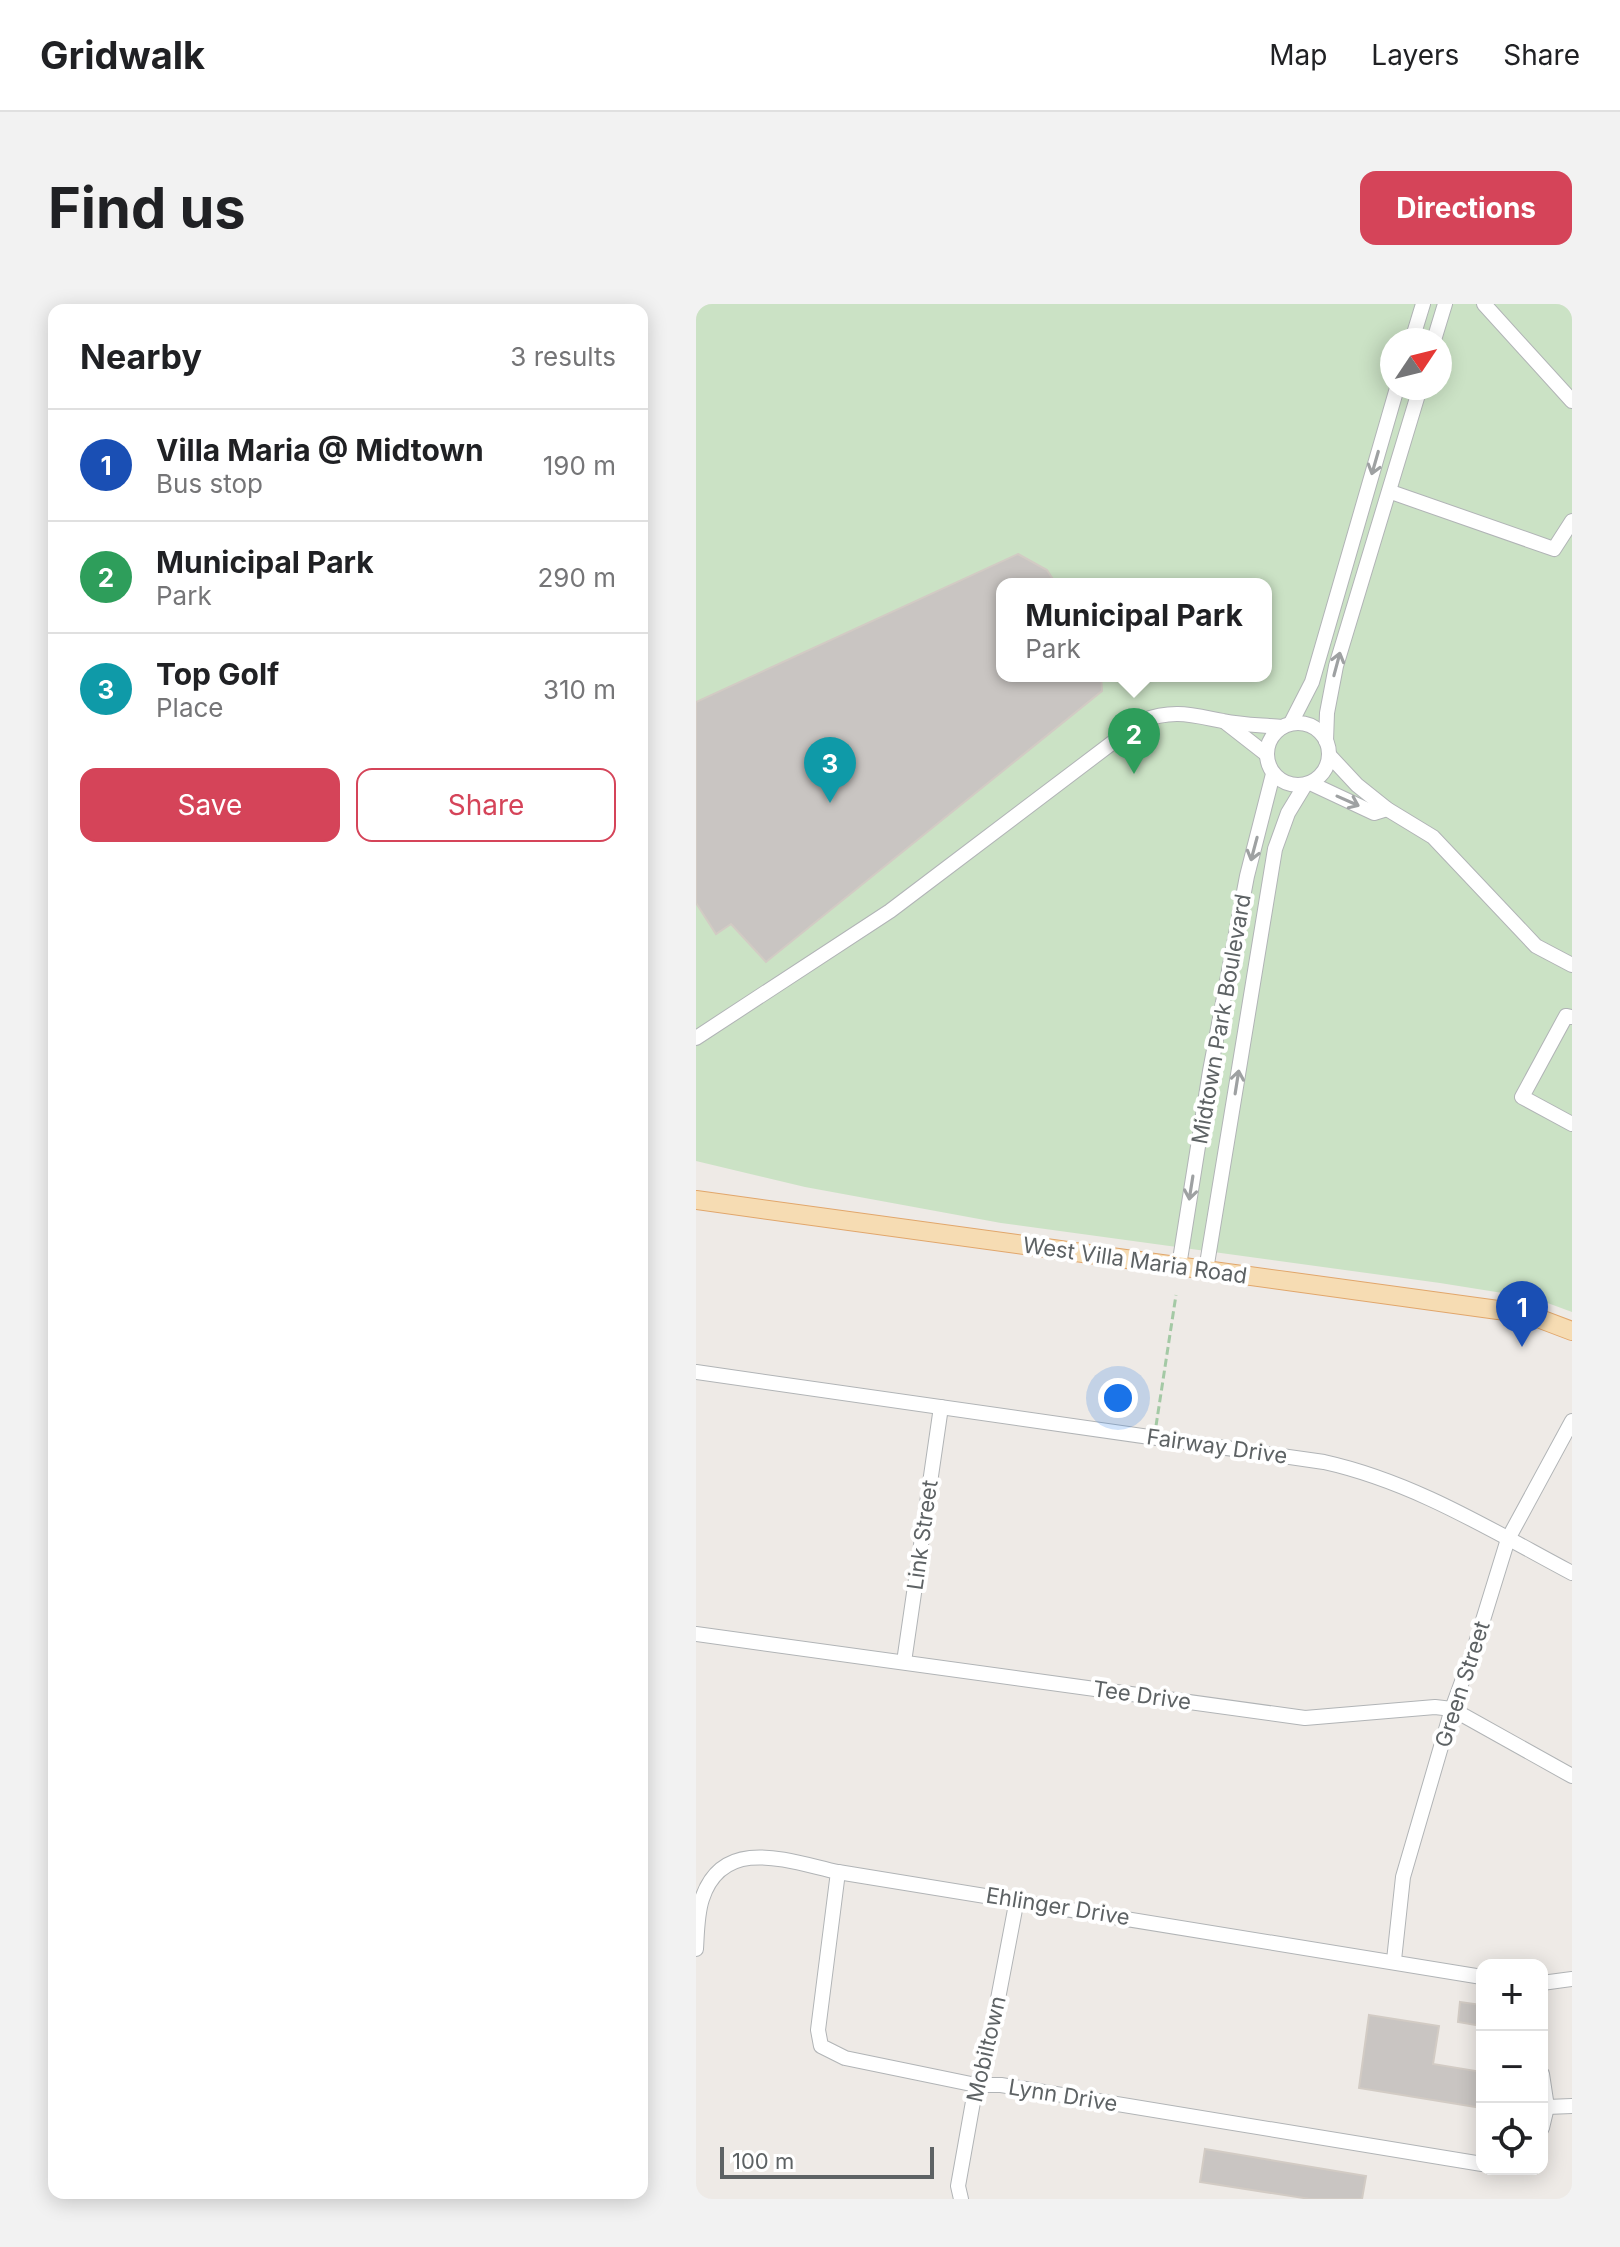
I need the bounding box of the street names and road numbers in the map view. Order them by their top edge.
street label: Midtown Park Boulevard [1186,892,1256,1146]
street label: West Villa Maria Road [1021,1231,1249,1289]
street label: Fairway Drive [1145,1423,1289,1469]
street label: Link Street [901,1478,943,1592]
street label: Green Street [1429,1618,1495,1750]
street label: Tee Drive [1091,1675,1193,1715]
street label: Ehlinger Drive [984,1882,1132,1930]
street label: Mobiltown [961,1993,1011,2105]
street label: Lynn Drive [1007,2074,1119,2116]

